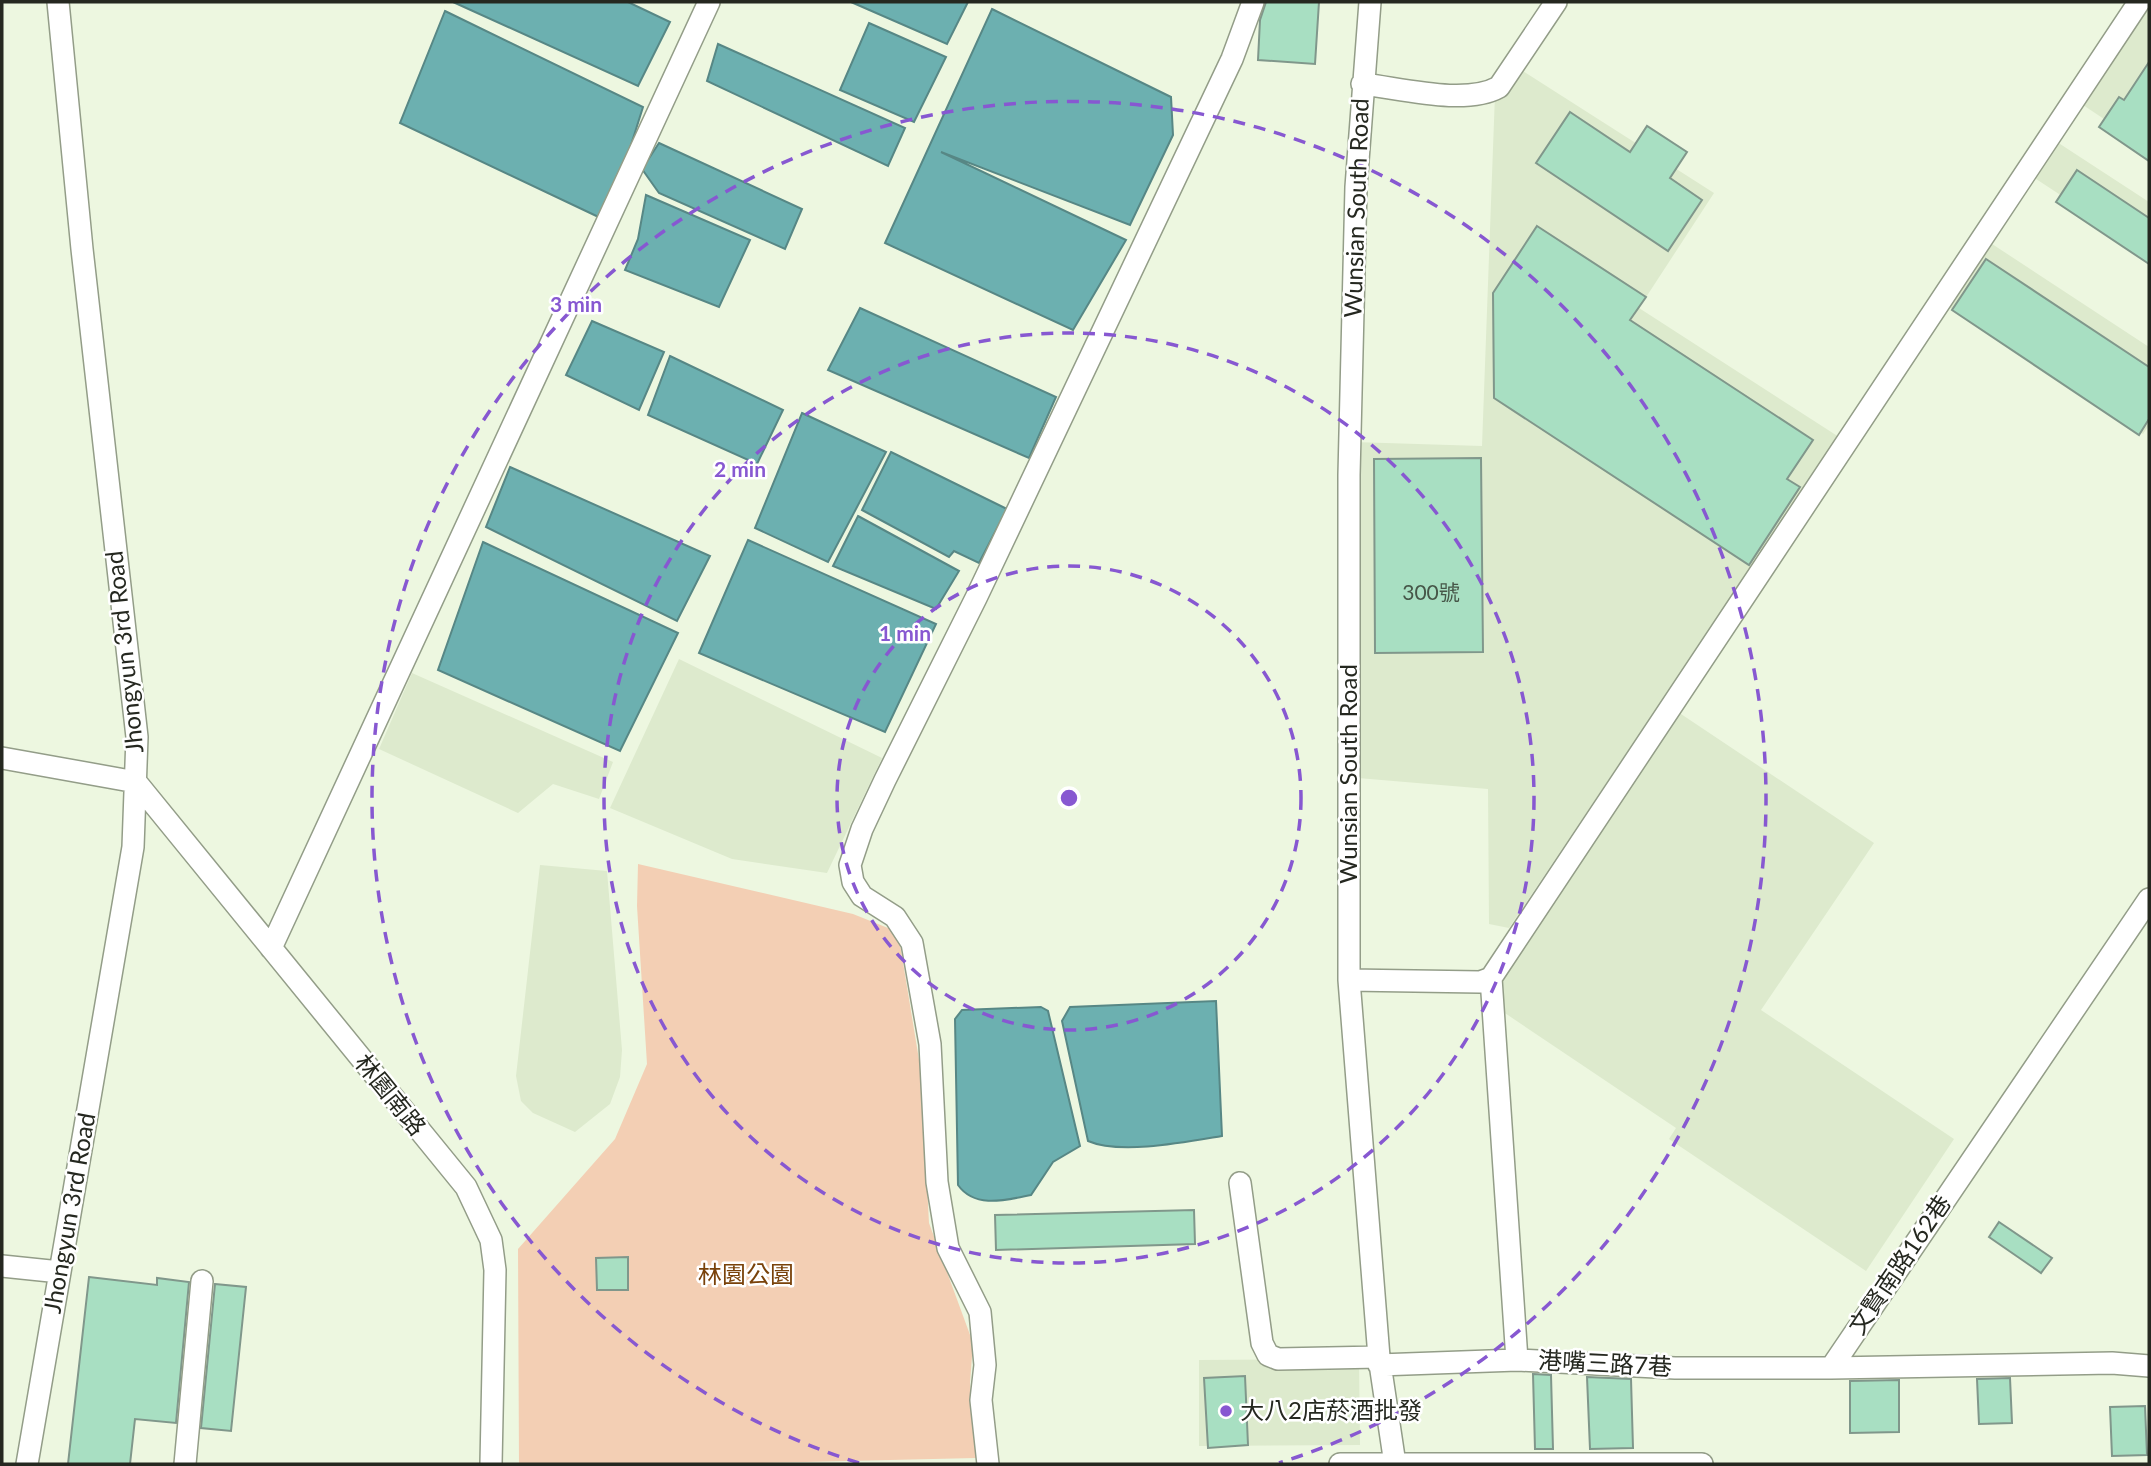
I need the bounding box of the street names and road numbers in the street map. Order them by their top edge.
street label: Wunsian South Road [1337,98,1374,318]
street label: Jhongyun 3rd Road [98,550,149,755]
street label: Wunsian South Road [1333,664,1362,884]
street label: 林園南路 [350,1048,433,1140]
street label: Jhongyun 3rd Road [37,1110,100,1315]
street label: 文賢南路162巷 [1842,1189,1956,1339]
street label: 港嘴三路7巷 [1537,1345,1673,1380]

